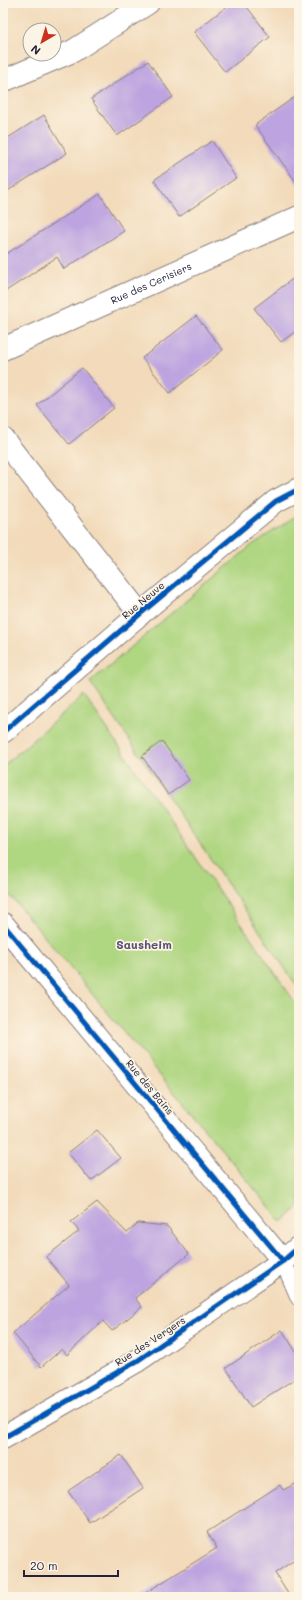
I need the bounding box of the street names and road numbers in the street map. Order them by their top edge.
street label: Rue des Cerisiers [108,259,194,307]
street label: Rue Neuve [119,578,167,622]
street label: Rue des Bains [123,1057,177,1118]
street label: Rue des Vergers [112,1313,188,1369]

